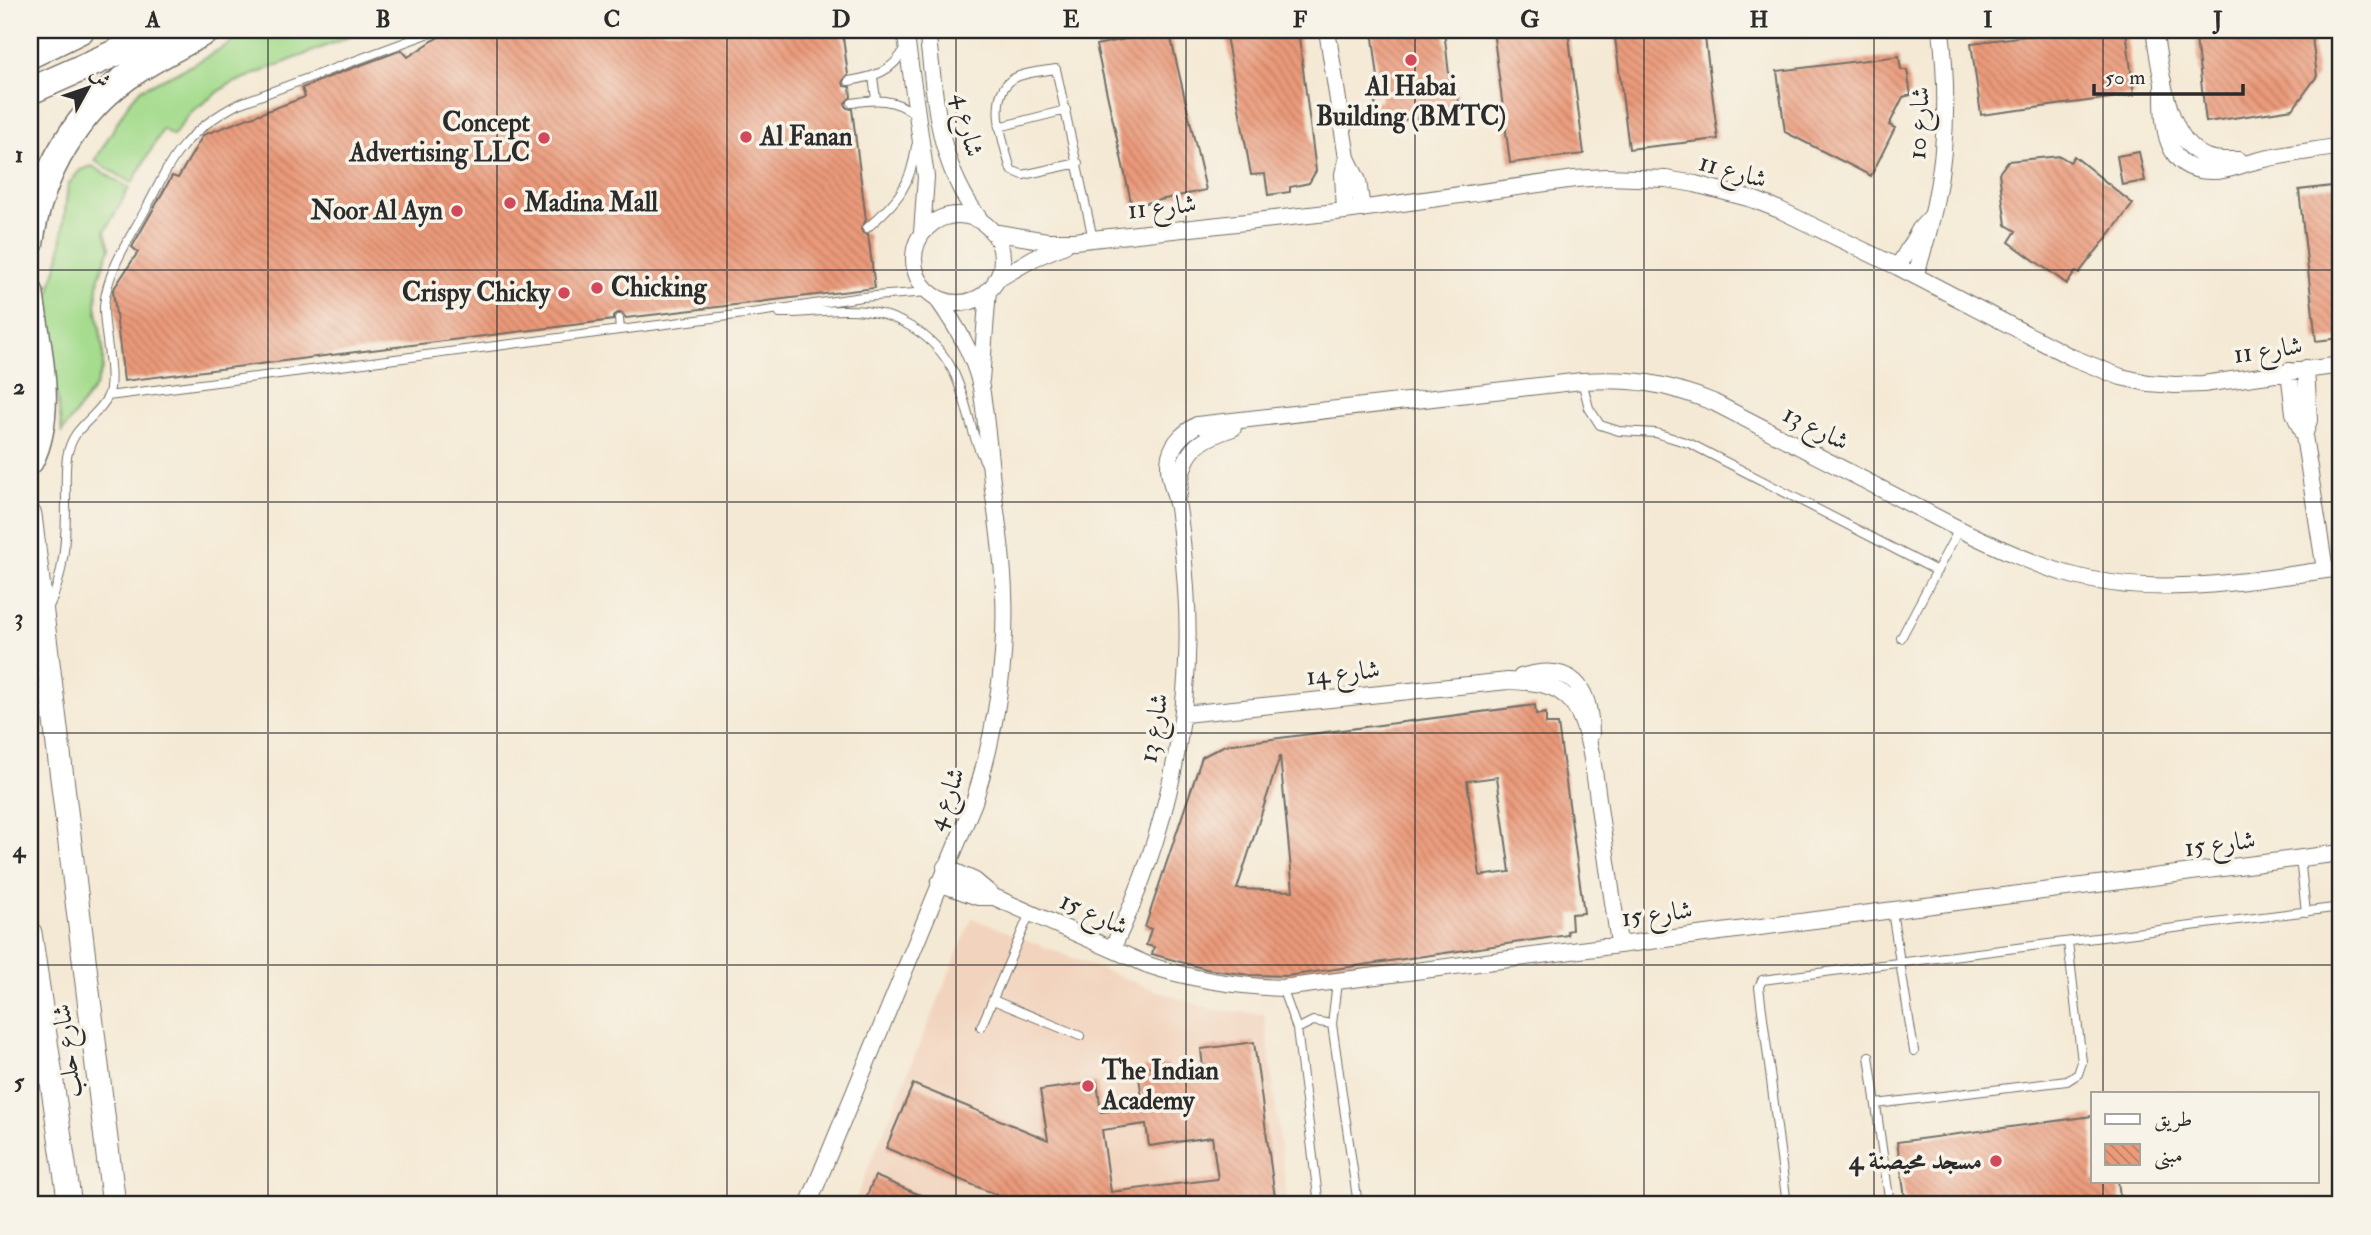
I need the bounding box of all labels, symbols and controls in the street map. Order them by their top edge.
text: A [145,5,161,34]
text: B [375,5,391,34]
text: C [604,5,620,34]
text: D [832,5,850,34]
text: E [1063,5,1080,34]
text: F [1293,5,1308,34]
text: G [1520,5,1540,34]
text: H [1750,5,1769,34]
text: I [1983,5,1993,34]
text: J [2212,5,2223,35]
north arrow [52,52,122,122]
marker: Al Habai Building (BMTC) [1403,52,1419,68]
scale bar [2094,52,2243,96]
text: ش [85,63,116,93]
text: 50 m [2105,64,2146,91]
place label: Al Habai Building (BMTC) [1316,71,1506,134]
street label: شارع 10 [1901,86,1942,161]
street label: شارع 4 [941,90,990,161]
place label: Concept Advertising LLC [349,107,531,170]
place label: Al Fanan [759,121,853,153]
marker: Al Fanan [738,129,754,145]
marker: Concept Advertising LLC [536,130,552,146]
text: 1 [15,140,23,169]
street label: شارع 11 [1694,146,1771,201]
place label: Madina Mall [523,187,658,219]
street label: شارع 11 [1126,187,1199,232]
place label: Noor Al Ayn [310,195,444,228]
marker: Madina Mall [502,195,518,211]
marker: Noor Al Ayn [449,203,465,219]
place label: Chicking [611,272,708,305]
place label: Crispy Chicky [402,277,552,310]
marker: Chicking [589,280,605,296]
marker: Crispy Chicky [556,285,572,301]
street label: شارع 11 [2232,329,2305,376]
text: 2 [13,372,25,401]
street label: شارع 13 [1775,398,1854,463]
text: 3 [15,603,23,632]
street label: شارع 14 [1305,653,1382,698]
street label: شارع 13 [1132,691,1181,766]
street label: شارع 4 [919,763,977,837]
street label: شارع 15 [2183,824,2258,869]
text: 4 [12,835,27,864]
street label: شارع 15 [1053,885,1133,948]
street label: شارع 15 [1620,894,1695,939]
street label: شارع حلب [45,1002,94,1100]
place label: The Indian Academy [1101,1055,1220,1118]
text: 5 [14,1067,25,1096]
marker: The Indian Academy [1080,1078,1096,1094]
legend [2091,1092,2318,1182]
text: طريق [2154,1106,2192,1133]
text: مبنى [2154,1142,2183,1170]
place label: مسجد محيصنة 4 [1848,1145,1982,1177]
marker: مسجد محيصنة 4 [1988,1153,2004,1169]

